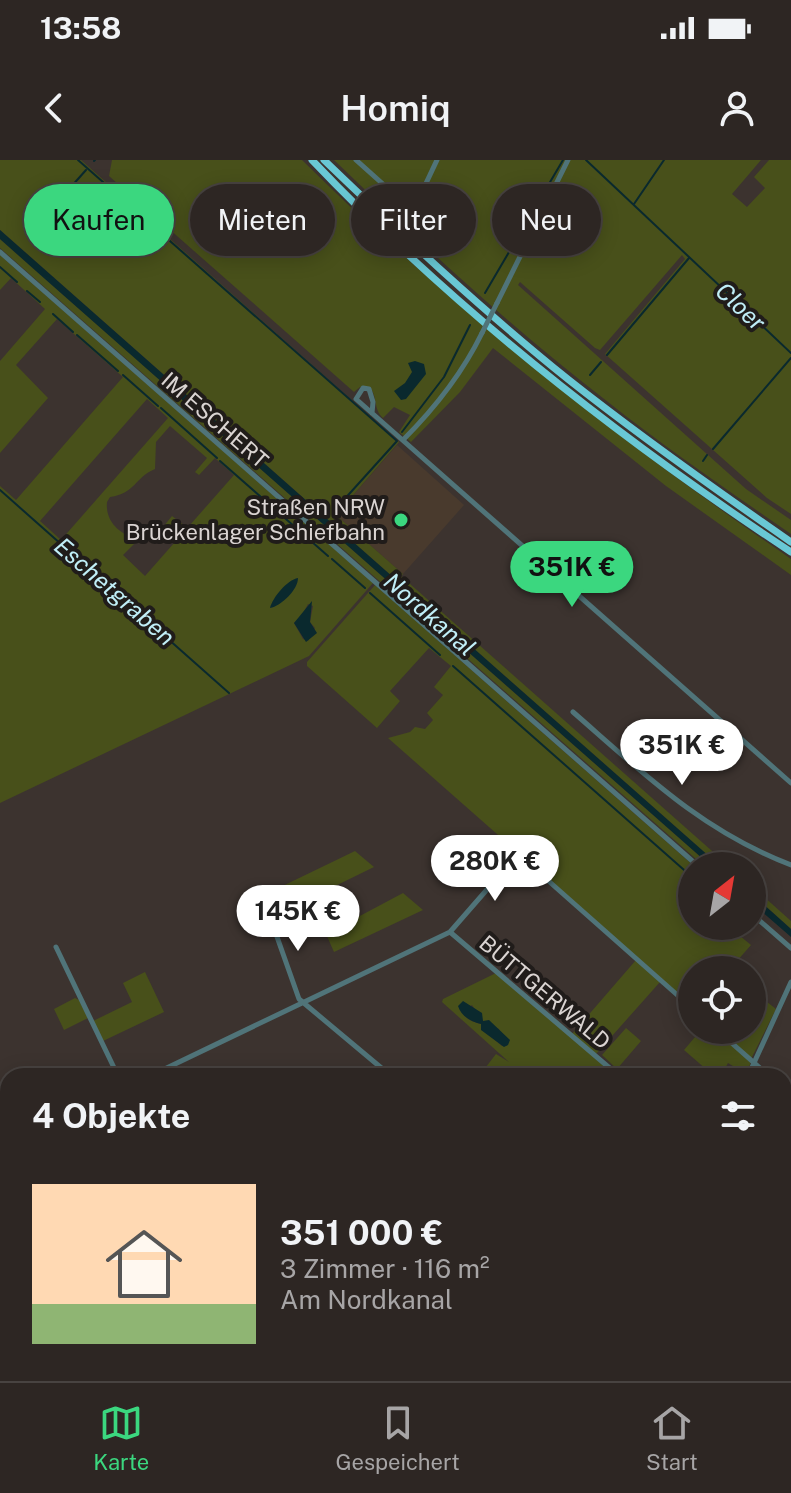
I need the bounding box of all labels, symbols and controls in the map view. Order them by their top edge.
text: 13:58 [40,10,121,46]
icon: back [32,86,76,130]
icon: person [715,86,759,130]
text: Homiq [340,87,451,129]
chip: Kaufen [24,184,174,256]
chip: Mieten [190,184,335,256]
chip: Filter [351,184,476,256]
chip: Neu [492,184,601,256]
water label: Cloer [710,276,772,337]
street label: IM ESCHERT [156,367,274,473]
place label: Straßen NRW Brückenlager Schiefbahn [126,494,385,545]
marker: Straßen NRW Brückenlager Schiefbahn [392,511,410,529]
water label: Eschetgraben [49,531,181,651]
pin: 351K € [507,541,637,609]
text: 351K € [528,551,616,582]
water label: Nordkanal [379,567,481,661]
pin: 351K € [617,719,747,787]
text: 351K € [638,729,726,760]
pin: 280K € [430,835,560,903]
text: 280K € [449,845,541,876]
north arrow [678,852,766,940]
map controls [678,852,766,1044]
pin: 145K € [233,885,363,953]
text: 145K € [255,895,341,926]
street label: BÜTTGERWALD [474,929,616,1054]
button: locate [678,956,766,1044]
icon: filters [716,1094,760,1138]
text: 4 Objekte [32,1096,190,1136]
text: 351 000 € [280,1213,443,1253]
icon: home [96,1216,192,1312]
text: 3 Zimmer · 116 m² [280,1253,489,1284]
text: Am Nordkanal [280,1284,453,1315]
tab: Karte [93,1401,149,1475]
tab: Gespeichert [335,1401,460,1475]
tab: Start [646,1401,698,1475]

